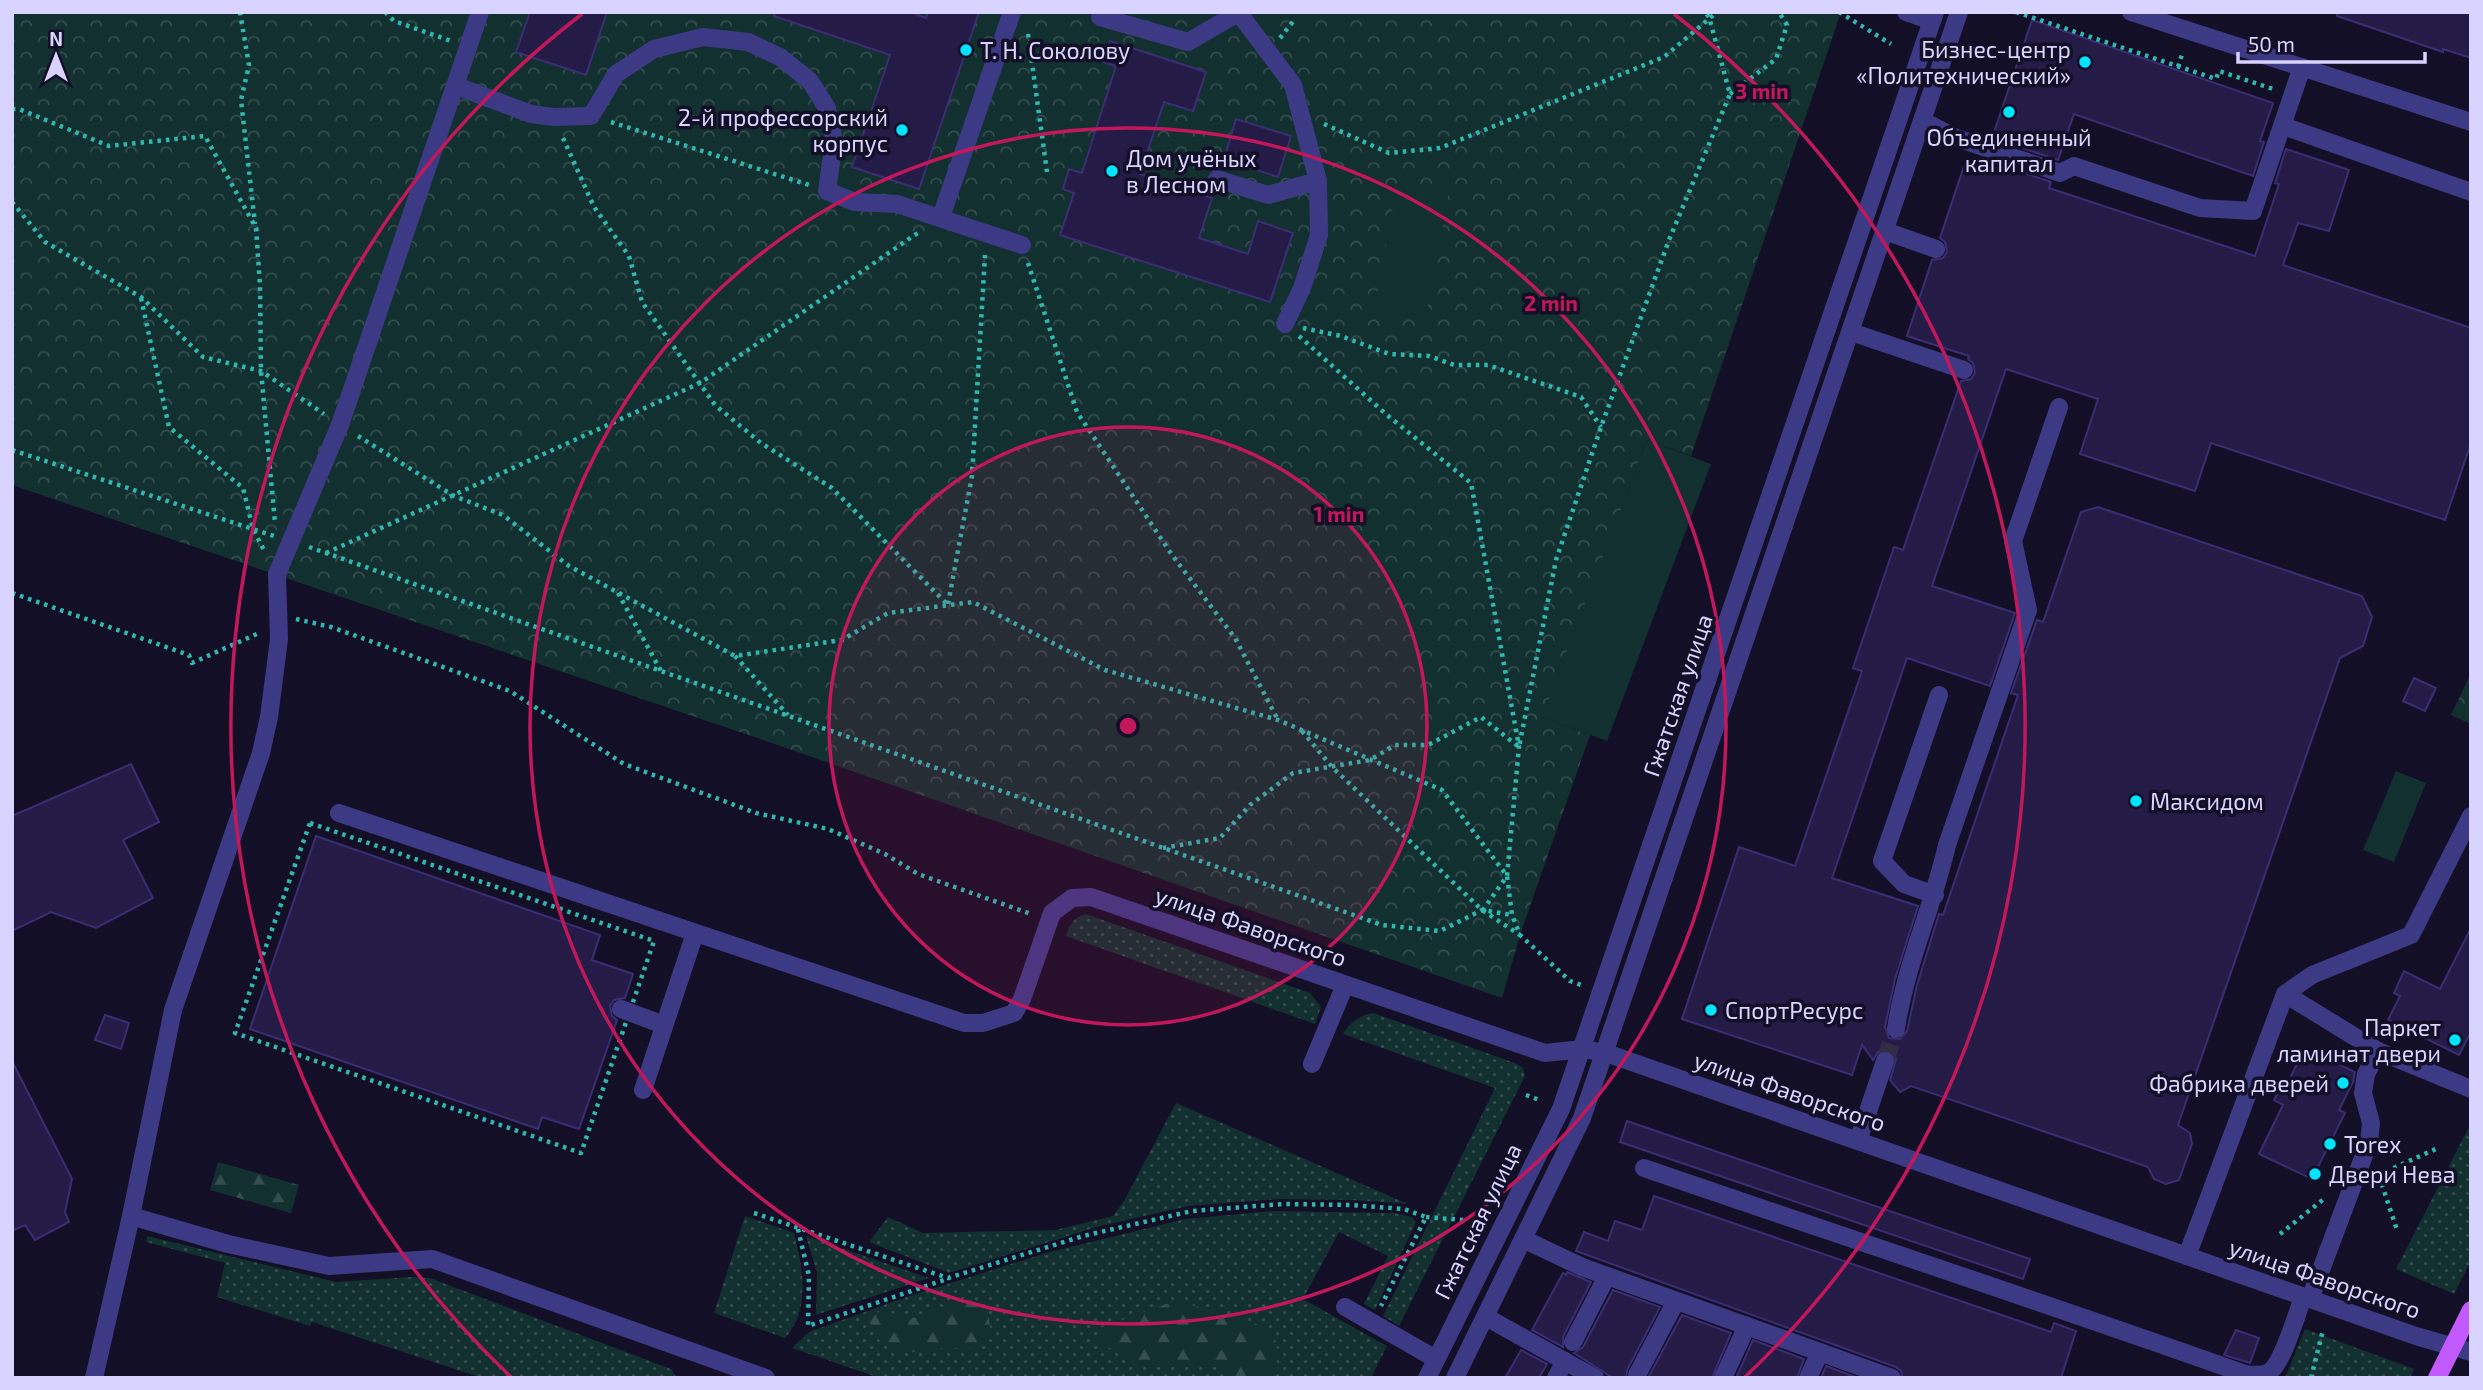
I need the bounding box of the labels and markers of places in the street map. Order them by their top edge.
place label: Бизнес-центр «Политехнический» [1856,35,2071,89]
place label: Т. Н. Соколову [980,36,1130,65]
marker: Т. Н. Соколову [958,42,974,58]
marker: Бизнес-центр «Политехнический» [2077,54,2093,70]
place label: 2-й профессорский корпус [678,103,888,158]
marker: Объединенный капитал [2001,104,2017,120]
marker: 2-й профессорский корпус [894,122,910,138]
place label: Объединенный капитал [1926,123,2092,177]
place label: Дом учёных в Лесном [1126,144,1256,198]
marker: Дом учёных в Лесном [1104,163,1120,179]
centre of rings [1116,714,1140,738]
place label: Максидом [2150,787,2264,815]
marker: Максидом [2128,793,2144,809]
place label: СпортРесурс [1725,996,1863,1025]
marker: СпортРесурс [1703,1002,1719,1018]
place label: Паркет ламинат двери [2277,1013,2441,1067]
marker: Паркет ламинат двери [2447,1032,2463,1048]
place label: Фабрика дверей [2149,1069,2329,1097]
marker: Фабрика дверей [2335,1075,2351,1091]
place label: Torex [2344,1130,2401,1158]
marker: Torex [2322,1136,2338,1152]
place label: Двери Нева [2329,1160,2455,1188]
marker: Двери Нева [2307,1166,2323,1182]

